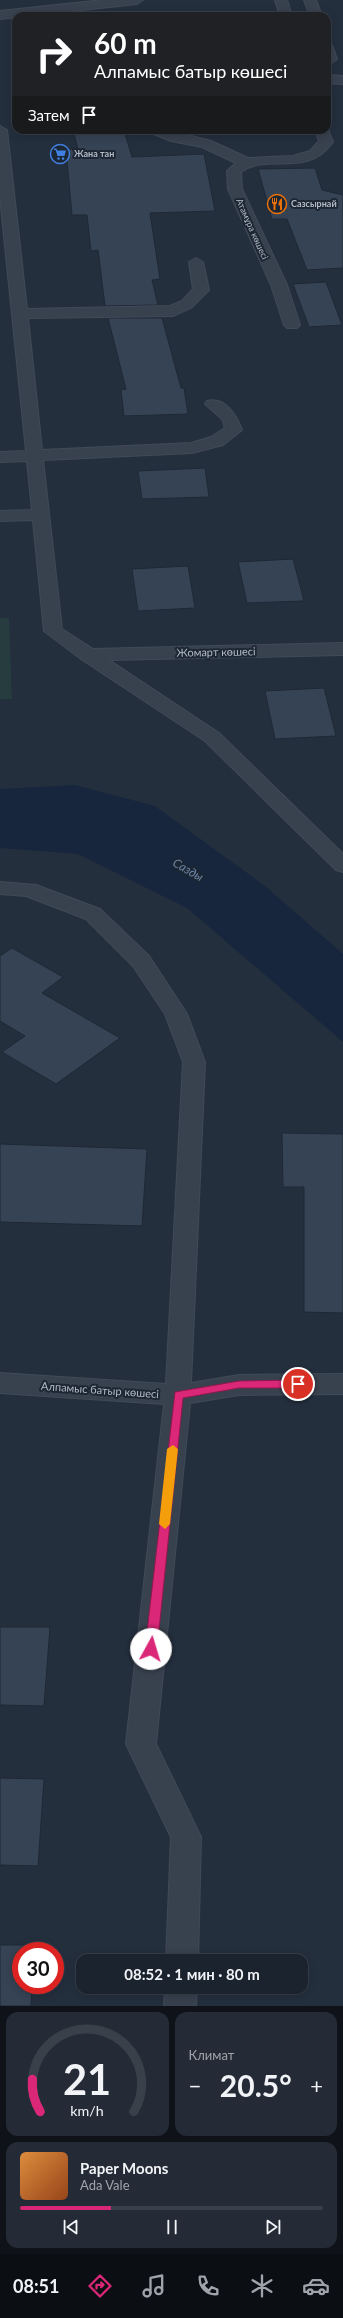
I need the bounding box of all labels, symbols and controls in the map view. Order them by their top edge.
text: 60 m [94,26,157,60]
icon: right [28,28,80,80]
text: Алпамыс батыр көшесі [94,60,287,82]
icon: arrive [78,104,100,126]
text: Затем [28,106,70,124]
supermarket icon: Жана тан [49,143,71,165]
place label: Жана тан [74,148,114,159]
restaurant icon: Сазсырнай [266,193,288,215]
street label: Атамұра көшесі [234,197,271,261]
place label: Сазсырнай [291,198,337,209]
street label: Жомарт көшесі [176,644,256,659]
water label: Сазды [170,855,206,884]
pin [281,1367,315,1401]
icon: arrive [287,1373,309,1395]
street label: Алпамыс батыр көшесі [41,1379,160,1400]
position arrow [130,1628,172,1670]
speed limit sign: 30 [12,1942,64,1994]
text: 08:52 · 1 мин · 80 m [124,1965,260,1983]
text: Климат [189,2047,234,2063]
text: 21 [63,2054,111,2104]
text: 20.5° [220,2067,292,2103]
text: − [189,2072,201,2099]
text: + [310,2072,323,2099]
text: km/h [71,2102,104,2119]
text: Paper Moons [80,2159,168,2177]
text: Ada Vale [80,2177,130,2193]
icon: previous [60,2216,82,2238]
icon: pause [161,2216,183,2238]
icon: next [262,2216,284,2238]
icon: directions [86,2272,114,2300]
icon: music [140,2272,168,2300]
icon: phone [194,2272,222,2300]
icon: climate [248,2272,276,2300]
icon: car [302,2272,330,2300]
text: 08:51 [13,2275,59,2297]

